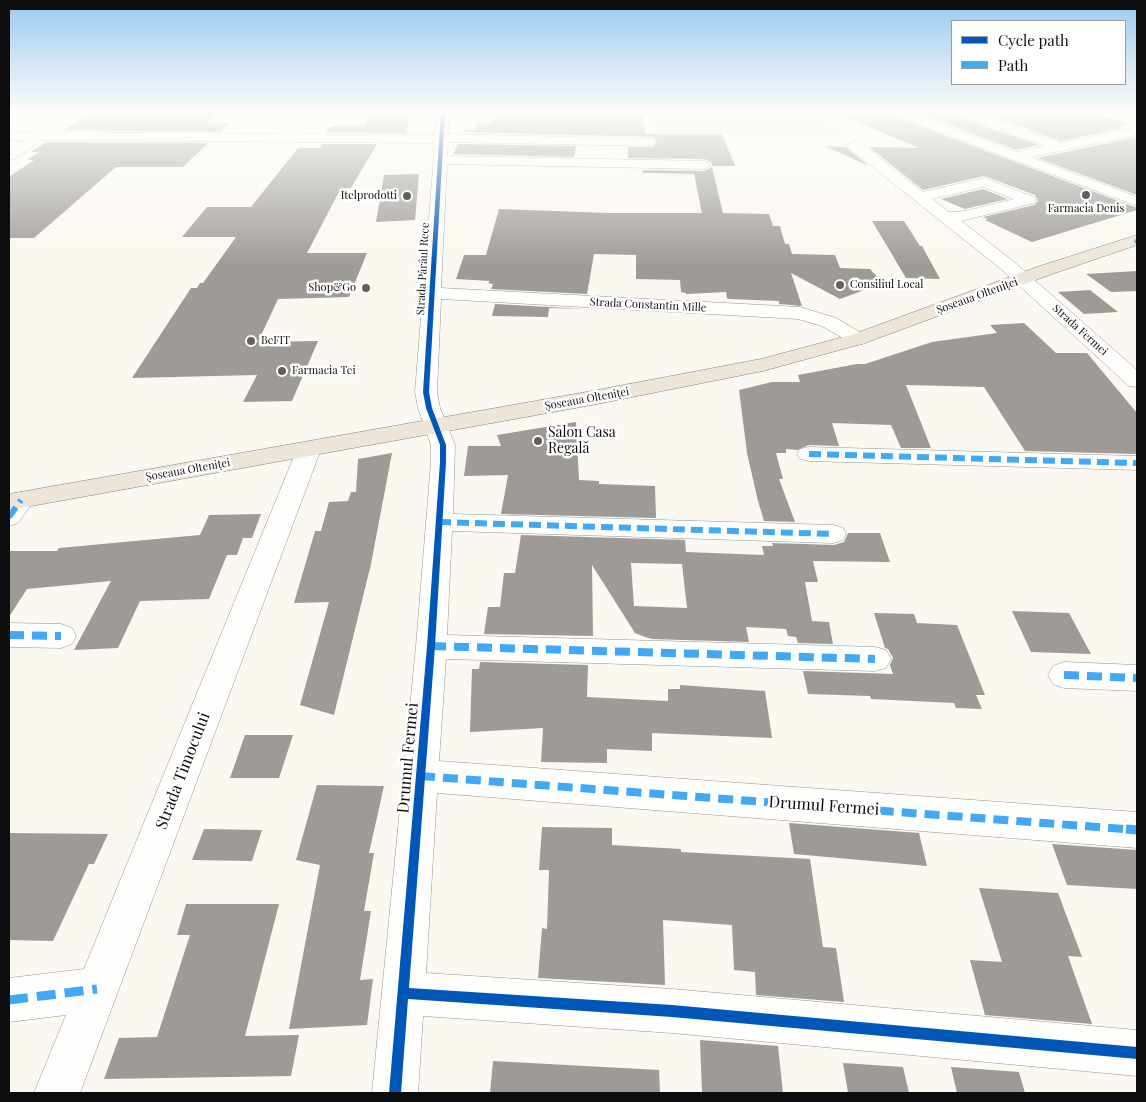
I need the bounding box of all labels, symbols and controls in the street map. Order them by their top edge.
legend [951,20,1126,85]
text: Cycle path [998,30,1069,50]
text: Path [998,55,1028,75]
place label: Itelprodotti [341,189,397,203]
marker: Farmacia Denis [1080,189,1092,201]
marker: Itelprodotti [401,190,413,202]
place label: Farmacia Denis [1048,202,1124,216]
street label: Strada Pârâul Rece [414,222,432,316]
street label: Șoseaua Olteniței [934,275,1020,317]
place label: Consiliul Local [850,278,923,292]
marker: Consiliul Local [834,279,846,291]
place label: Shop&Go [308,281,356,295]
marker: Shop&Go [360,282,372,294]
street label: Strada Constantin Mille [589,295,707,315]
street label: Strada Fermei [1050,302,1110,358]
place label: BeFIT [261,334,290,348]
marker: BeFIT [245,335,257,347]
place label: Farmacia Tei [292,364,356,378]
marker: Farmacia Tei [276,365,288,377]
street label: Șoseaua Olteniței [544,385,630,413]
place label: Salon Casa Regală [548,425,616,458]
marker: Salon Casa Regală [532,435,544,447]
street label: Șoseaua Olteniței [145,456,231,484]
street label: Drumul Fermei [394,702,422,814]
street label: Strada Timocului [152,710,214,832]
street label: Drumul Fermei [768,793,880,819]

